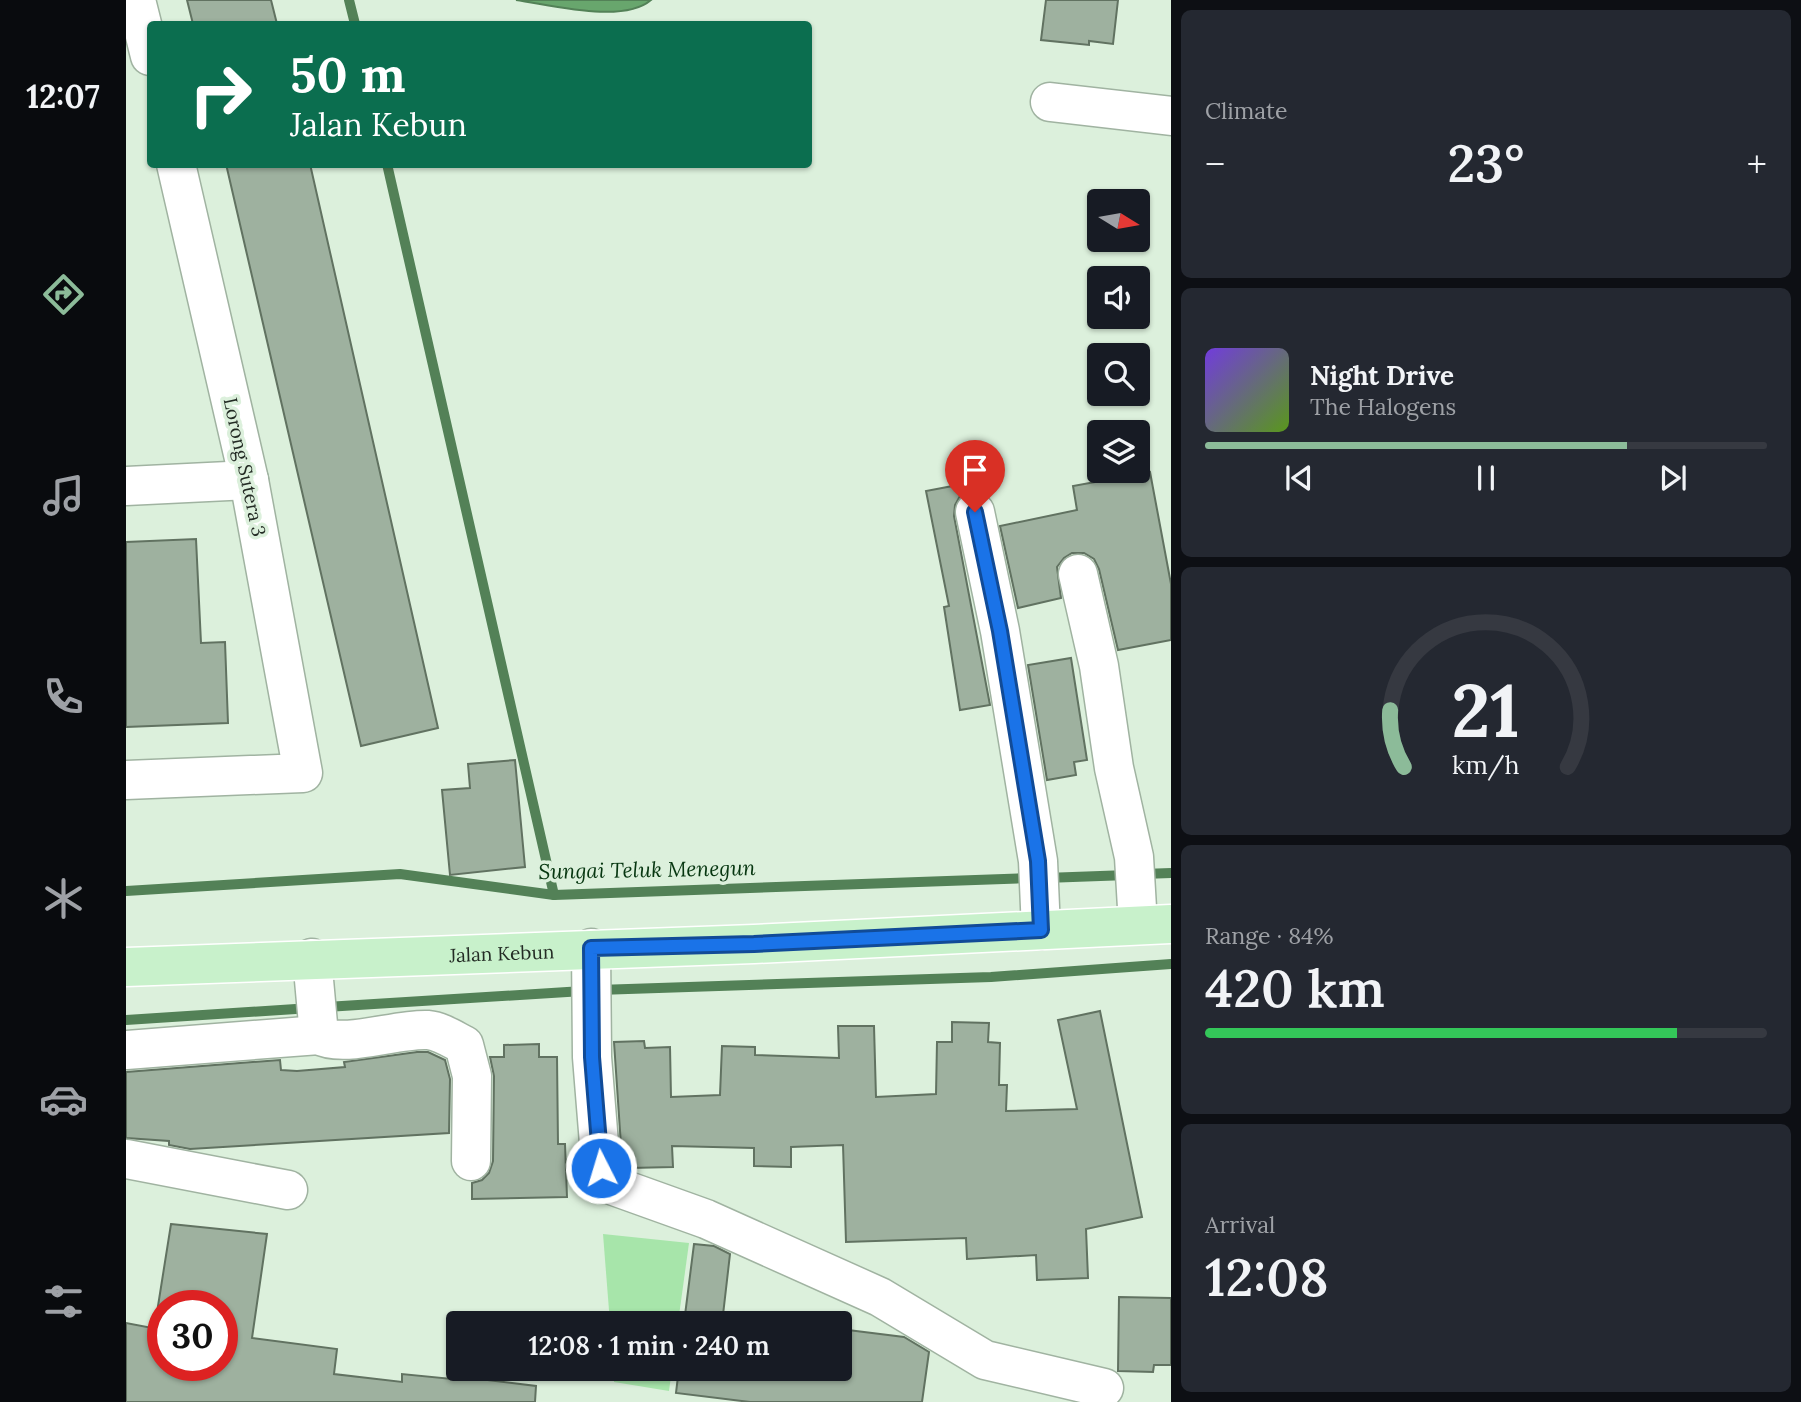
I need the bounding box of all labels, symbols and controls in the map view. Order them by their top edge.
text: 50 m [290,43,406,105]
icon: right [175,49,266,140]
text: 12:07 [26,76,100,117]
text: Climate [1205,96,1287,125]
text: Jalan Kebun [290,104,467,145]
text: 23° [1448,130,1524,196]
text: − [1205,140,1225,188]
text: + [1747,140,1767,188]
north arrow [1087,189,1150,252]
map controls [1087,189,1150,483]
button: sound [1087,266,1150,329]
icon: directions [39,270,88,319]
button: search [1087,343,1150,406]
text: Night Drive [1310,359,1454,392]
text: The Halogens [1310,392,1456,421]
street label: Lorong Sutera 3 [219,395,271,539]
button: layers [1087,420,1150,483]
pin [945,440,1005,512]
icon: arrive [956,451,994,489]
icon: previous [1280,459,1318,497]
icon: pause [1467,459,1505,497]
icon: next [1654,459,1692,497]
icon: music [39,471,88,520]
text: 21 [1452,664,1520,757]
icon: phone [39,672,88,721]
text: km/h [1452,749,1520,781]
water label: Sungai Teluk Menegun [538,854,756,885]
icon: climate [39,874,88,923]
text: Range · 84% [1205,921,1334,950]
street label: Jalan Kebun [448,939,555,967]
text: 420 km [1205,955,1385,1021]
icon: car [39,1075,88,1124]
position arrow [564,1131,638,1205]
text: Arrival [1205,1210,1275,1239]
text: 12:08 [1205,1244,1329,1310]
icon: filters [39,1277,88,1326]
speed limit sign: 30 [147,1290,238,1381]
text: 12:08 · 1 min · 240 m [528,1329,770,1362]

